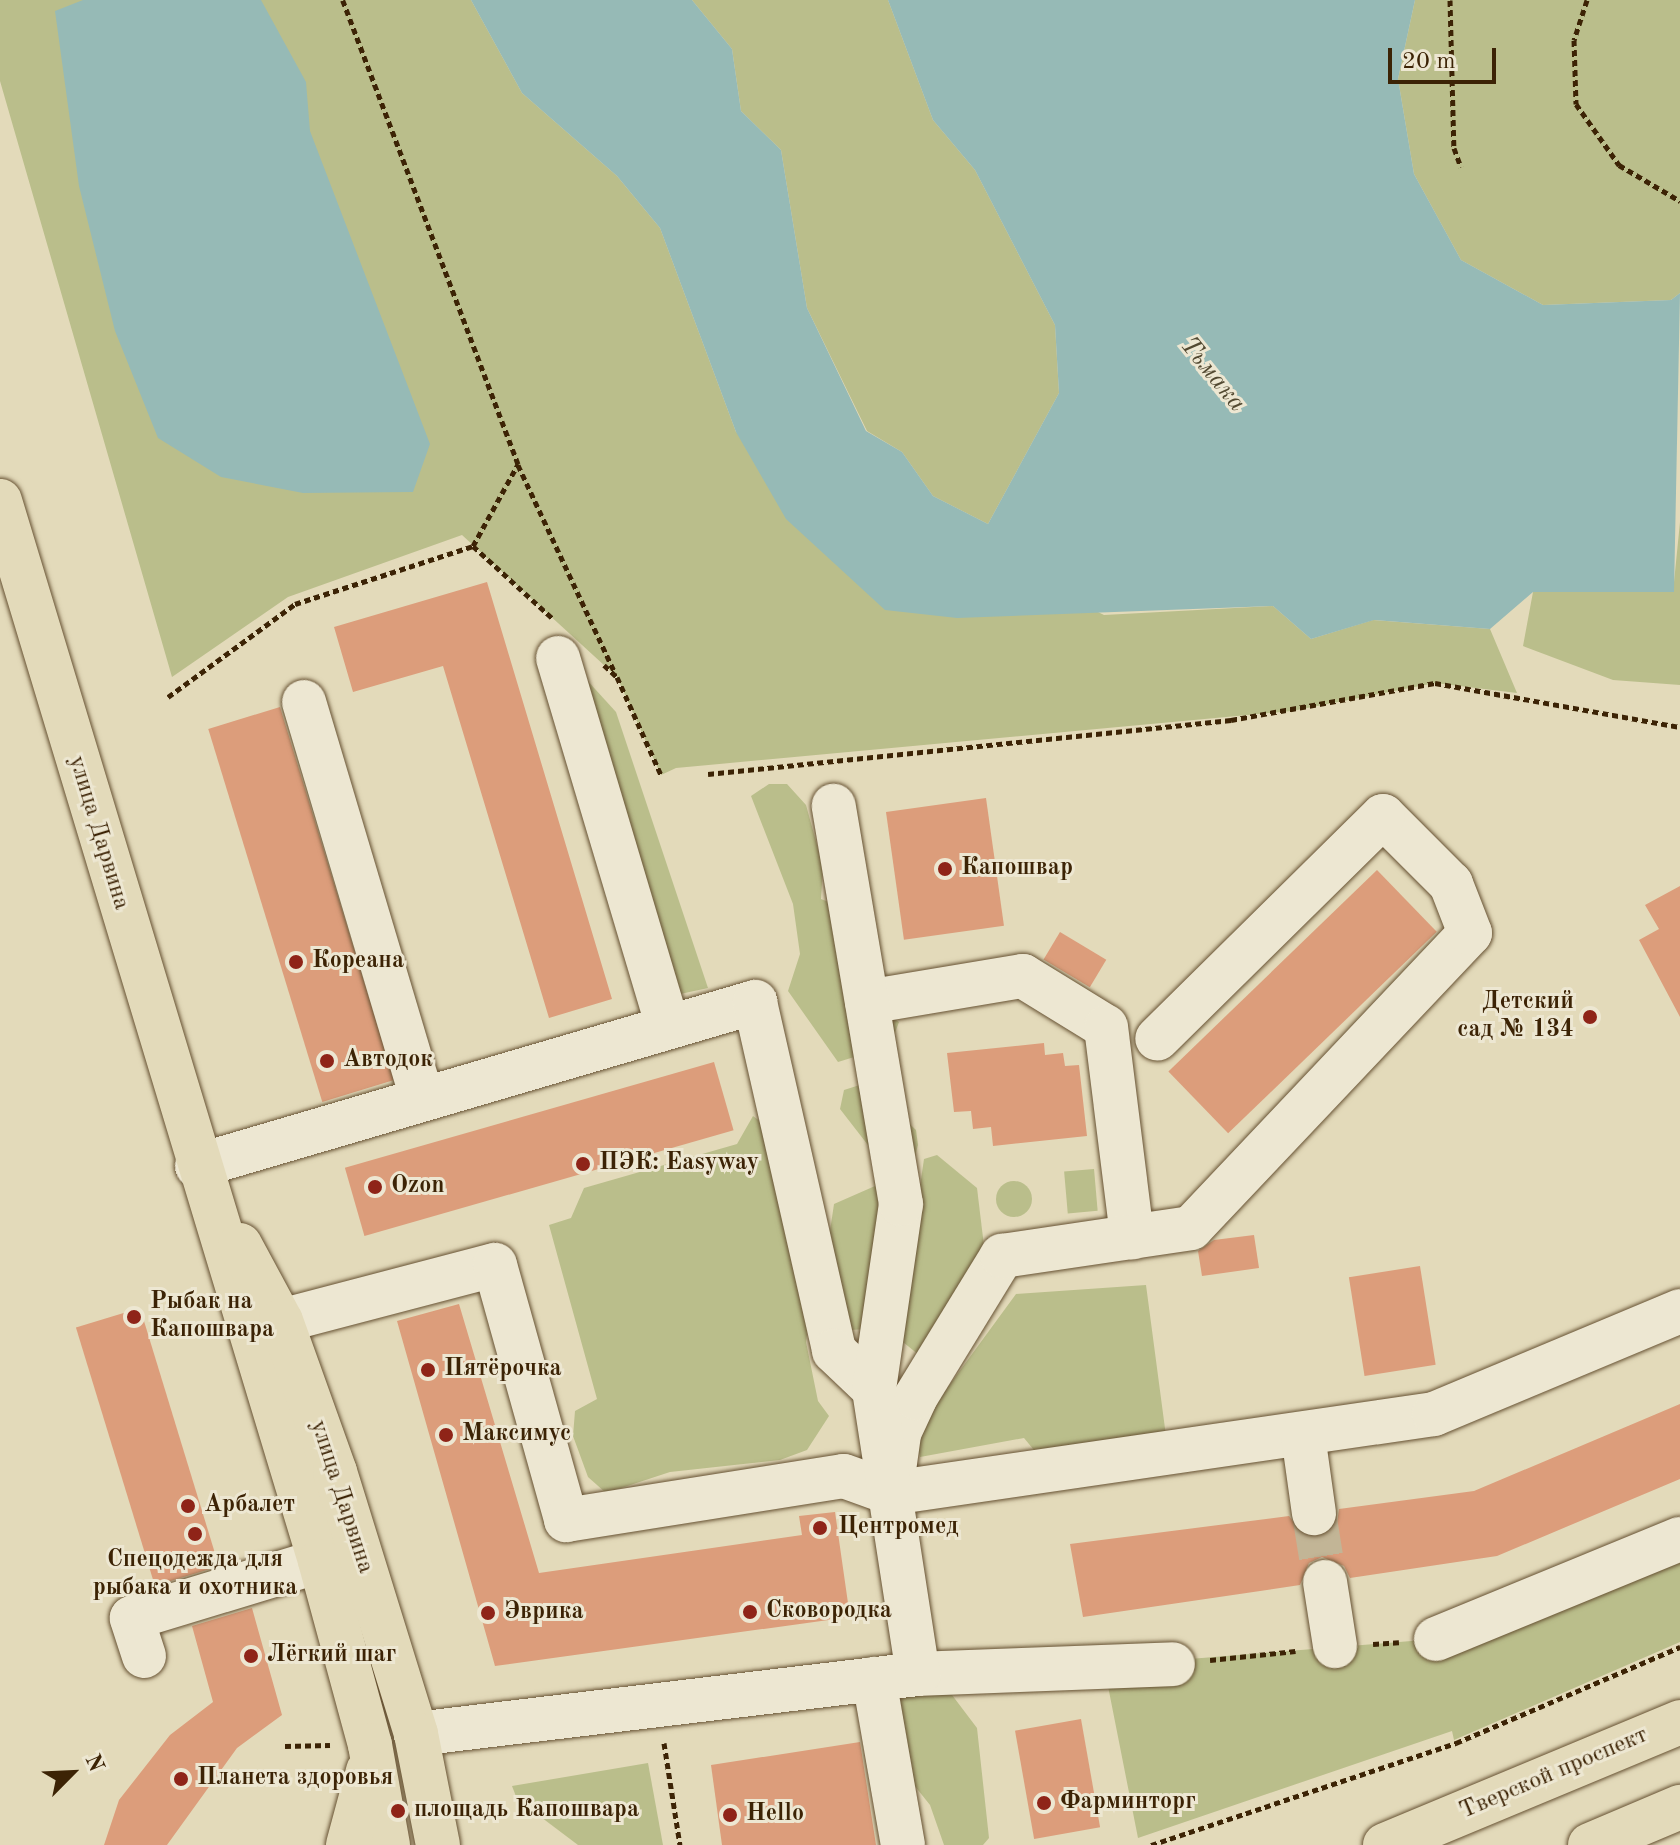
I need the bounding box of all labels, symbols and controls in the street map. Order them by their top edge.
scale bar [1392,32,1500,82]
text: 20 m [1402,50,1456,74]
water label: Тьмака [1172,331,1252,419]
street label: улица Дарвина [61,752,135,914]
place label: Капошвар [961,855,1073,883]
marker: Капошвар [936,860,954,878]
place label: Кореана [312,948,404,976]
marker: Кореана [287,953,305,971]
place label: Детский сад № 134 [1457,989,1574,1045]
marker: Детский сад № 134 [1581,1008,1599,1026]
place label: Автодок [343,1047,433,1075]
marker: Автодок [318,1052,336,1070]
place label: ПЭК: Easyway [599,1150,759,1178]
marker: ПЭК: Easyway [574,1155,592,1173]
place label: Ozon [391,1173,445,1201]
marker: Ozon [366,1178,384,1196]
place label: Рыбак на Капошвара [150,1289,274,1345]
marker: Рыбак на Капошвара [125,1308,143,1326]
place label: Пятёрочка [444,1356,562,1384]
marker: Пятёрочка [419,1361,437,1379]
street label: улица Дарвина [303,1417,379,1577]
place label: Максимус [462,1421,571,1449]
marker: Максимус [437,1426,455,1444]
place label: Арбалет [204,1492,295,1520]
marker: Арбалет [179,1497,197,1515]
place label: Центромед [838,1514,959,1542]
marker: Центромед [809,1517,831,1539]
marker: Спецодежда для рыбака и охотника [186,1525,204,1543]
place label: Спецодежда для рыбака и охотника [93,1547,297,1603]
place label: Сковородка [766,1598,892,1626]
place label: Эврика [504,1599,584,1627]
marker: Сковородка [741,1603,759,1621]
marker: Эврика [479,1604,497,1622]
place label: Лёгкий шаг [267,1642,396,1670]
marker: Лёгкий шаг [242,1647,260,1665]
street label: Тверской проспект [1456,1721,1652,1827]
north arrow [32,1733,112,1813]
text: N [80,1751,107,1775]
place label: Планета здоровья [197,1765,393,1793]
marker: Планета здоровья [172,1770,190,1788]
place label: Фарминторг [1060,1789,1196,1817]
marker: Фарминторг [1035,1794,1053,1812]
place label: площадь Капошвара [414,1797,639,1825]
place label: Hello [746,1801,804,1829]
marker: площадь Капошвара [389,1802,407,1820]
marker: Hello [721,1806,739,1824]

